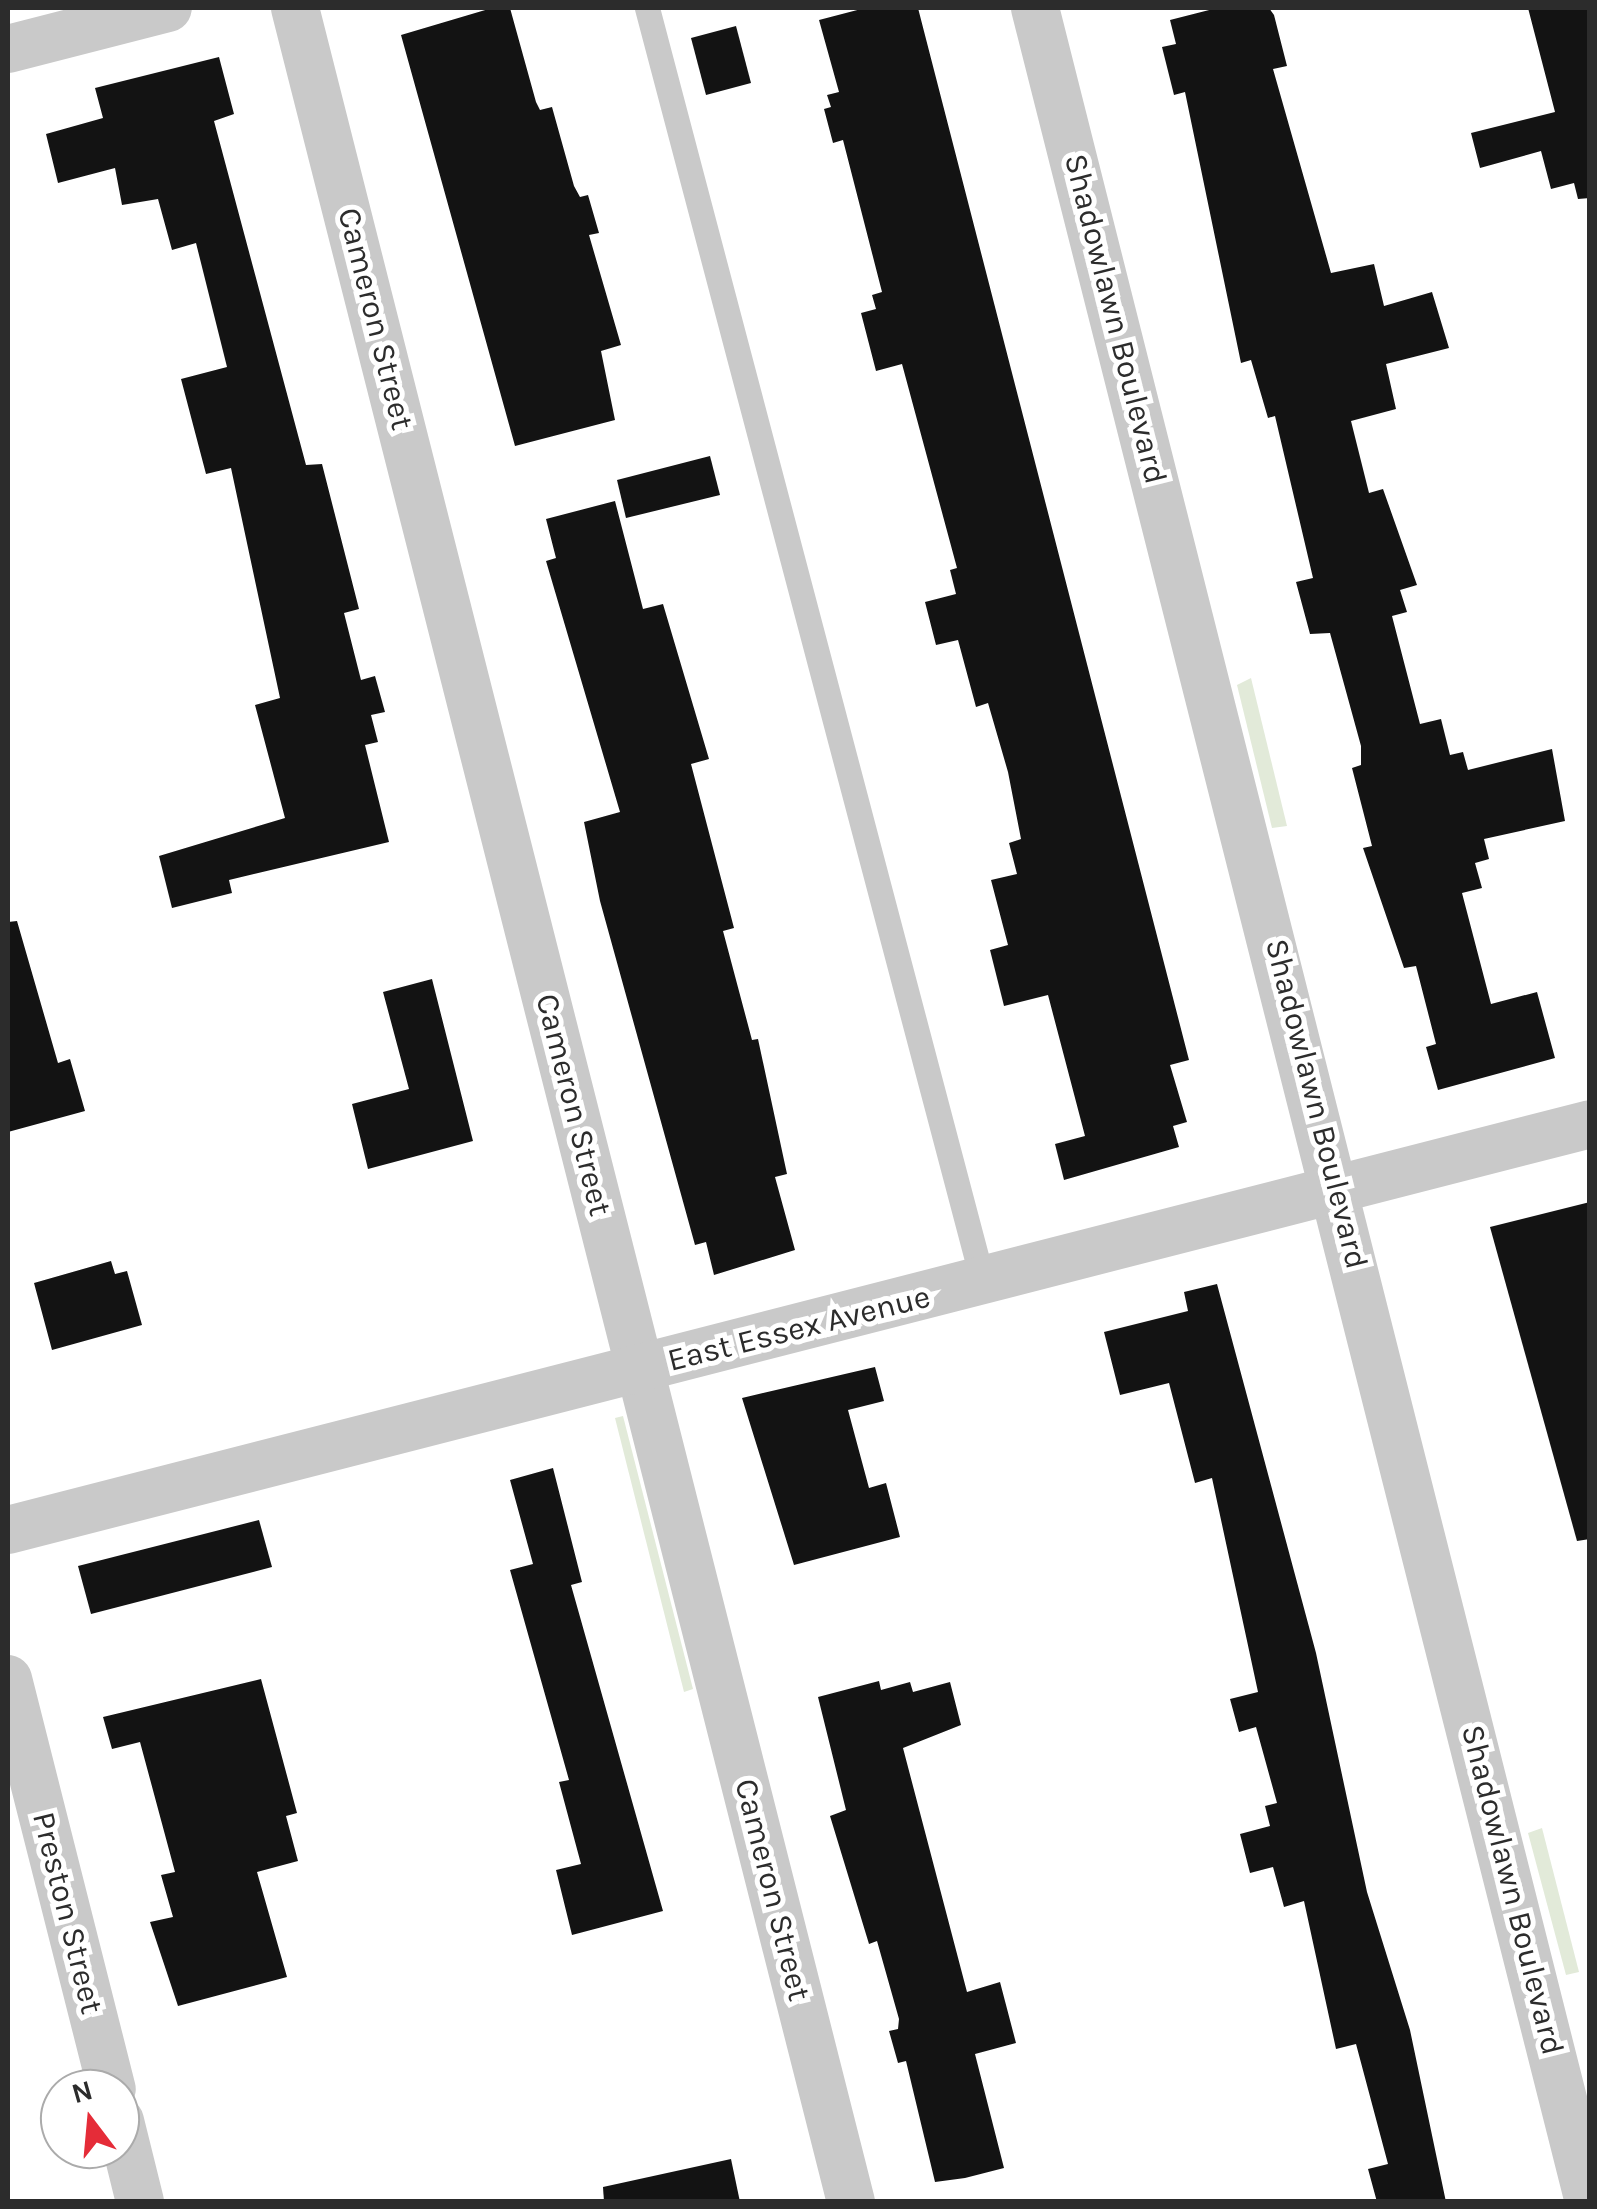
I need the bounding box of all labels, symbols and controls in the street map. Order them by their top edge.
street label: Shadowlawn Boulevard [1055,150,1175,488]
street label: Cameron Street [329,204,421,434]
street label: Shadowlawn Boulevard [1256,935,1376,1273]
street label: Cameron Street [527,990,619,1220]
street label: East Essex Avenue [664,1278,934,1380]
street label: Shadowlawn Boulevard [1452,1721,1572,2059]
street label: Cameron Street [726,1775,818,2005]
street label: Preston Street [23,1808,111,2018]
north arrow [40,2069,140,2169]
text: N [68,2073,96,2110]

